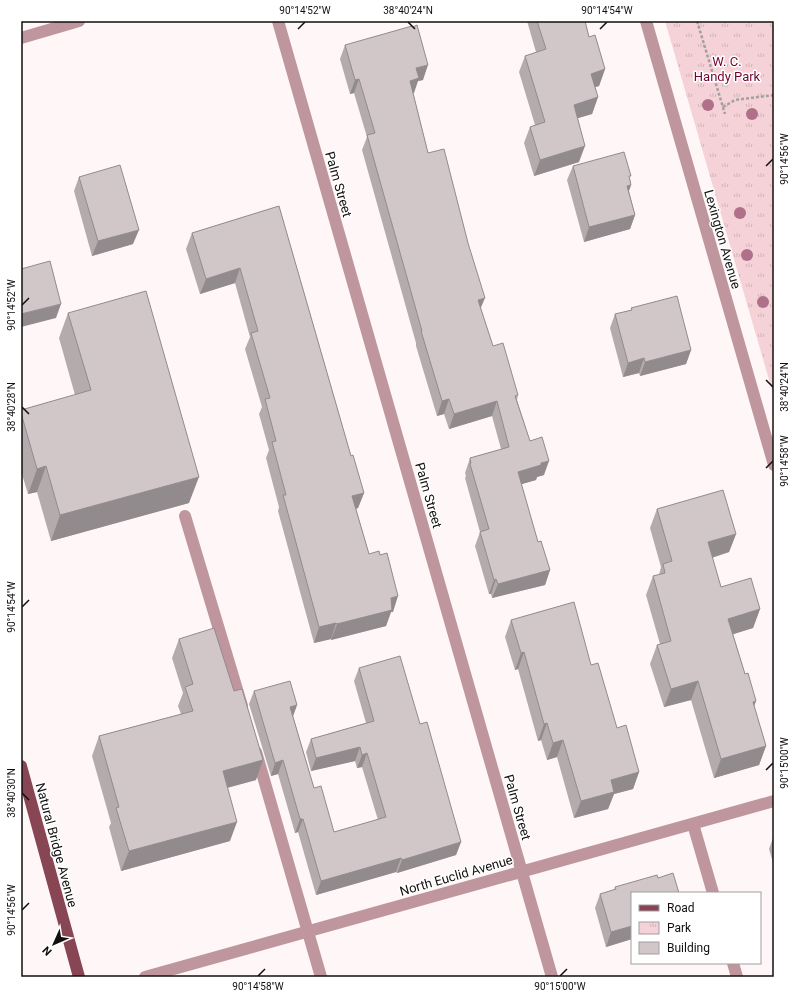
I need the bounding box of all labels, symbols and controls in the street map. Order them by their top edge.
text: 90°14'52"W [279,5,331,16]
text: 38°40'24"N [383,5,433,16]
text: 90°14'54"W [581,5,633,16]
park label: W. C. Handy Park [694,54,761,84]
text: 90°14'56"W [779,133,790,185]
street label: Palm Street [322,150,355,219]
street label: Lexington Avenue [701,188,744,291]
text: 90°14'52"W [6,279,17,331]
text: 38°40'24"N [779,362,790,412]
text: 38°40'28"N [6,382,17,432]
text: 90°14'58"W [779,435,790,487]
street label: Palm Street [412,461,445,530]
text: 90°14'54"W [6,581,17,633]
text: 90°15'00"W [779,737,790,789]
text: 38°40'30"N [6,768,17,818]
street label: Palm Street [501,773,534,842]
street label: Natural Bridge Avenue [33,781,80,909]
street label: North Euclid Avenue [398,852,514,899]
text: 90°14'56"W [6,884,17,936]
legend [631,892,761,964]
text: Road [667,901,695,915]
text: Park [667,921,692,935]
north arrow [34,924,74,964]
text: Building [667,941,710,955]
text: N [40,943,55,958]
text: 90°14'58"W [232,981,284,992]
text: 90°15'00"W [534,981,586,992]

